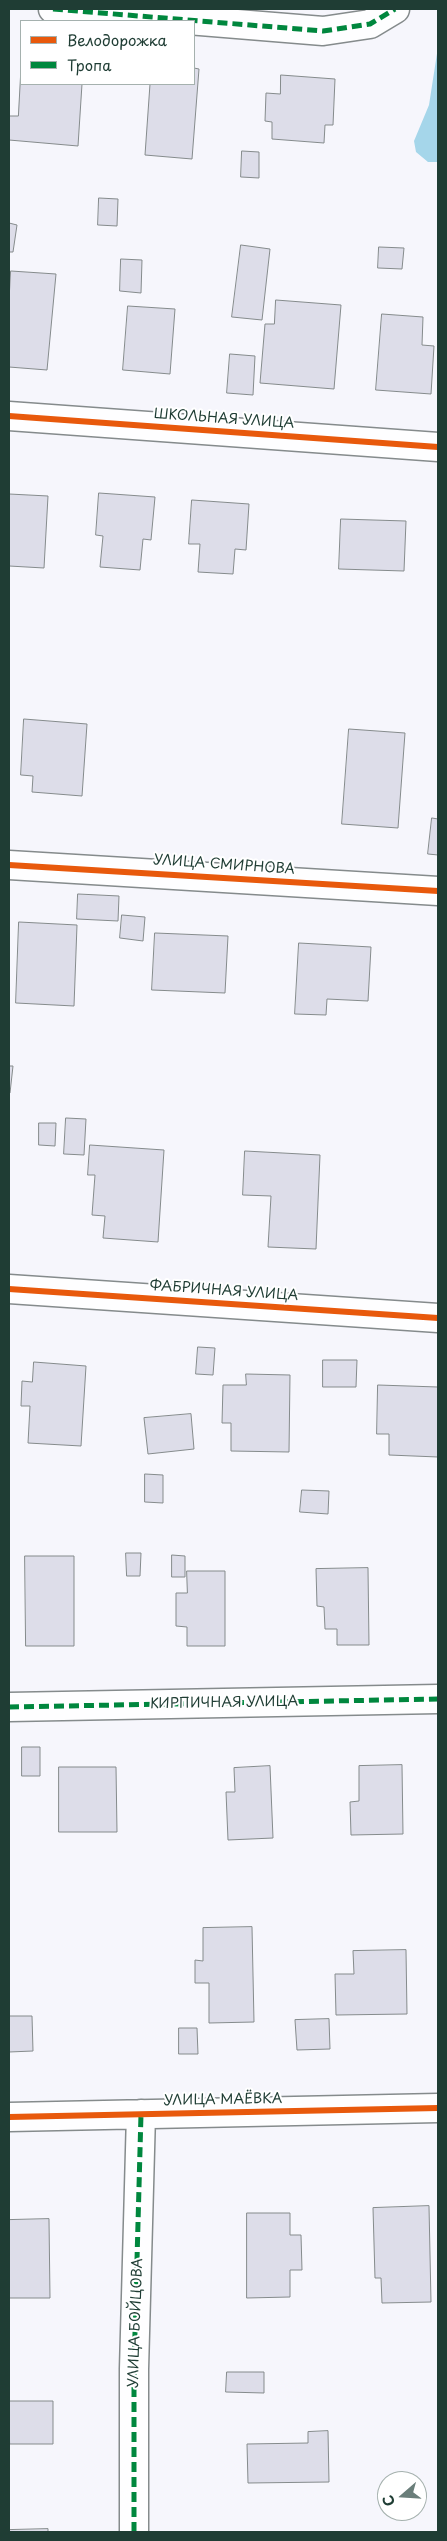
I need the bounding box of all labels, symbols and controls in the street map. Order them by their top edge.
legend [20,20,195,85]
text: Велодорожка [67,28,167,51]
text: Тропа [67,53,112,76]
street label: ШКОЛЬНАЯ УЛИЦА [153,406,295,432]
street label: УЛИЦА СМИРНОВА [153,852,295,878]
street label: ФАБРИЧНАЯ УЛИЦА [149,1277,299,1305]
street label: КИРПИЧНАЯ УЛИЦА [150,1693,298,1713]
street label: УЛИЦА МАЁВКА [164,2091,282,2109]
street label: УЛИЦА БОЙЦОВА [125,2258,147,2388]
north arrow [377,2471,427,2521]
text: С [377,2492,400,2509]

